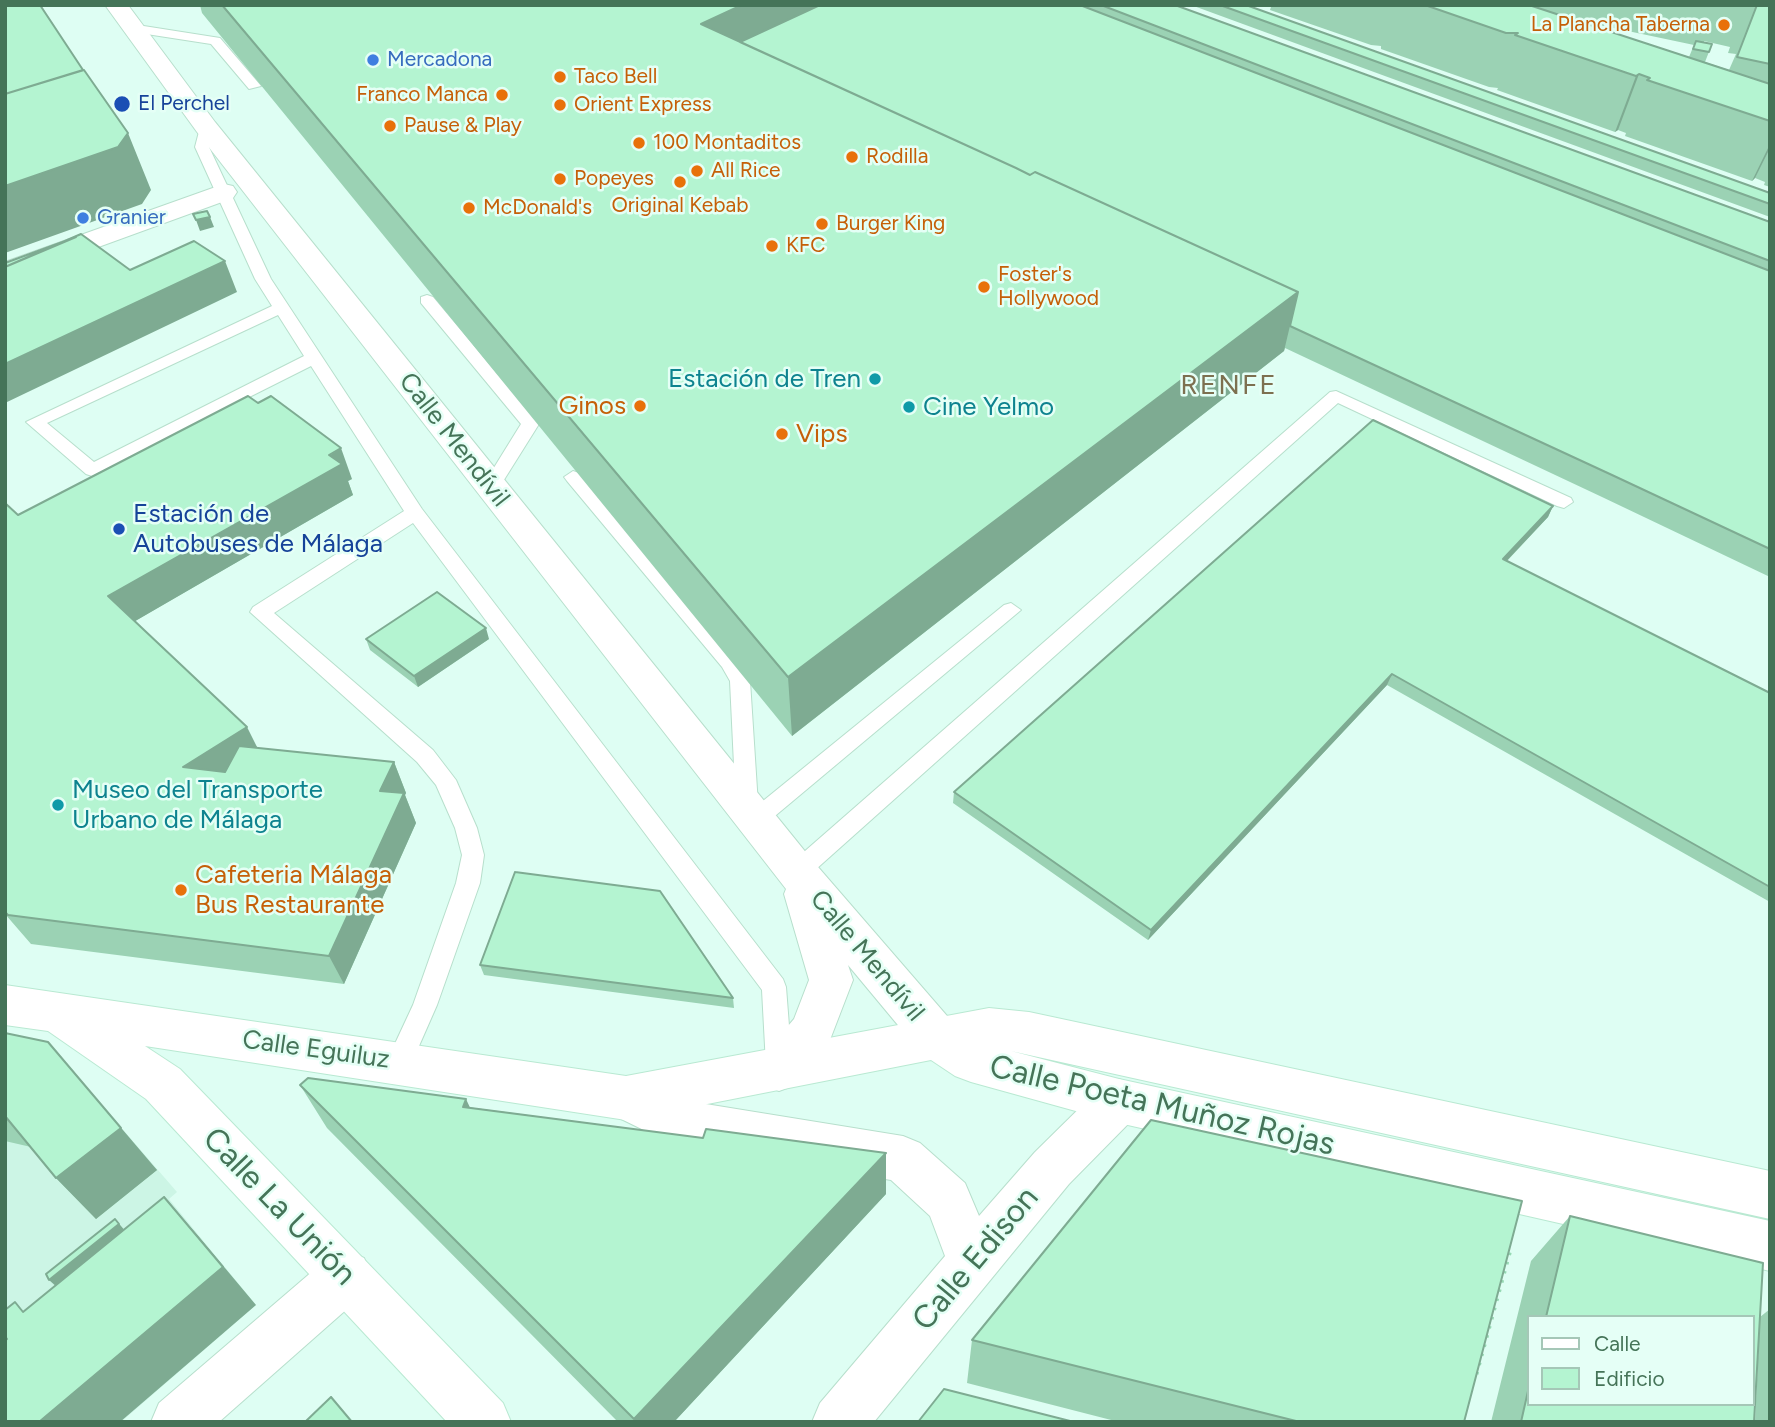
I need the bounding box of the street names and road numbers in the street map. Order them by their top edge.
street label: Calle Mendívil [392,367,516,513]
street label: Calle Mendívil [803,884,931,1028]
street label: Calle Eguiluz [240,1024,392,1076]
street label: Calle Poeta Muñoz Rojas [986,1048,1338,1164]
street label: Calle La Unión [194,1120,364,1294]
street label: Calle Edison [905,1180,1047,1338]

